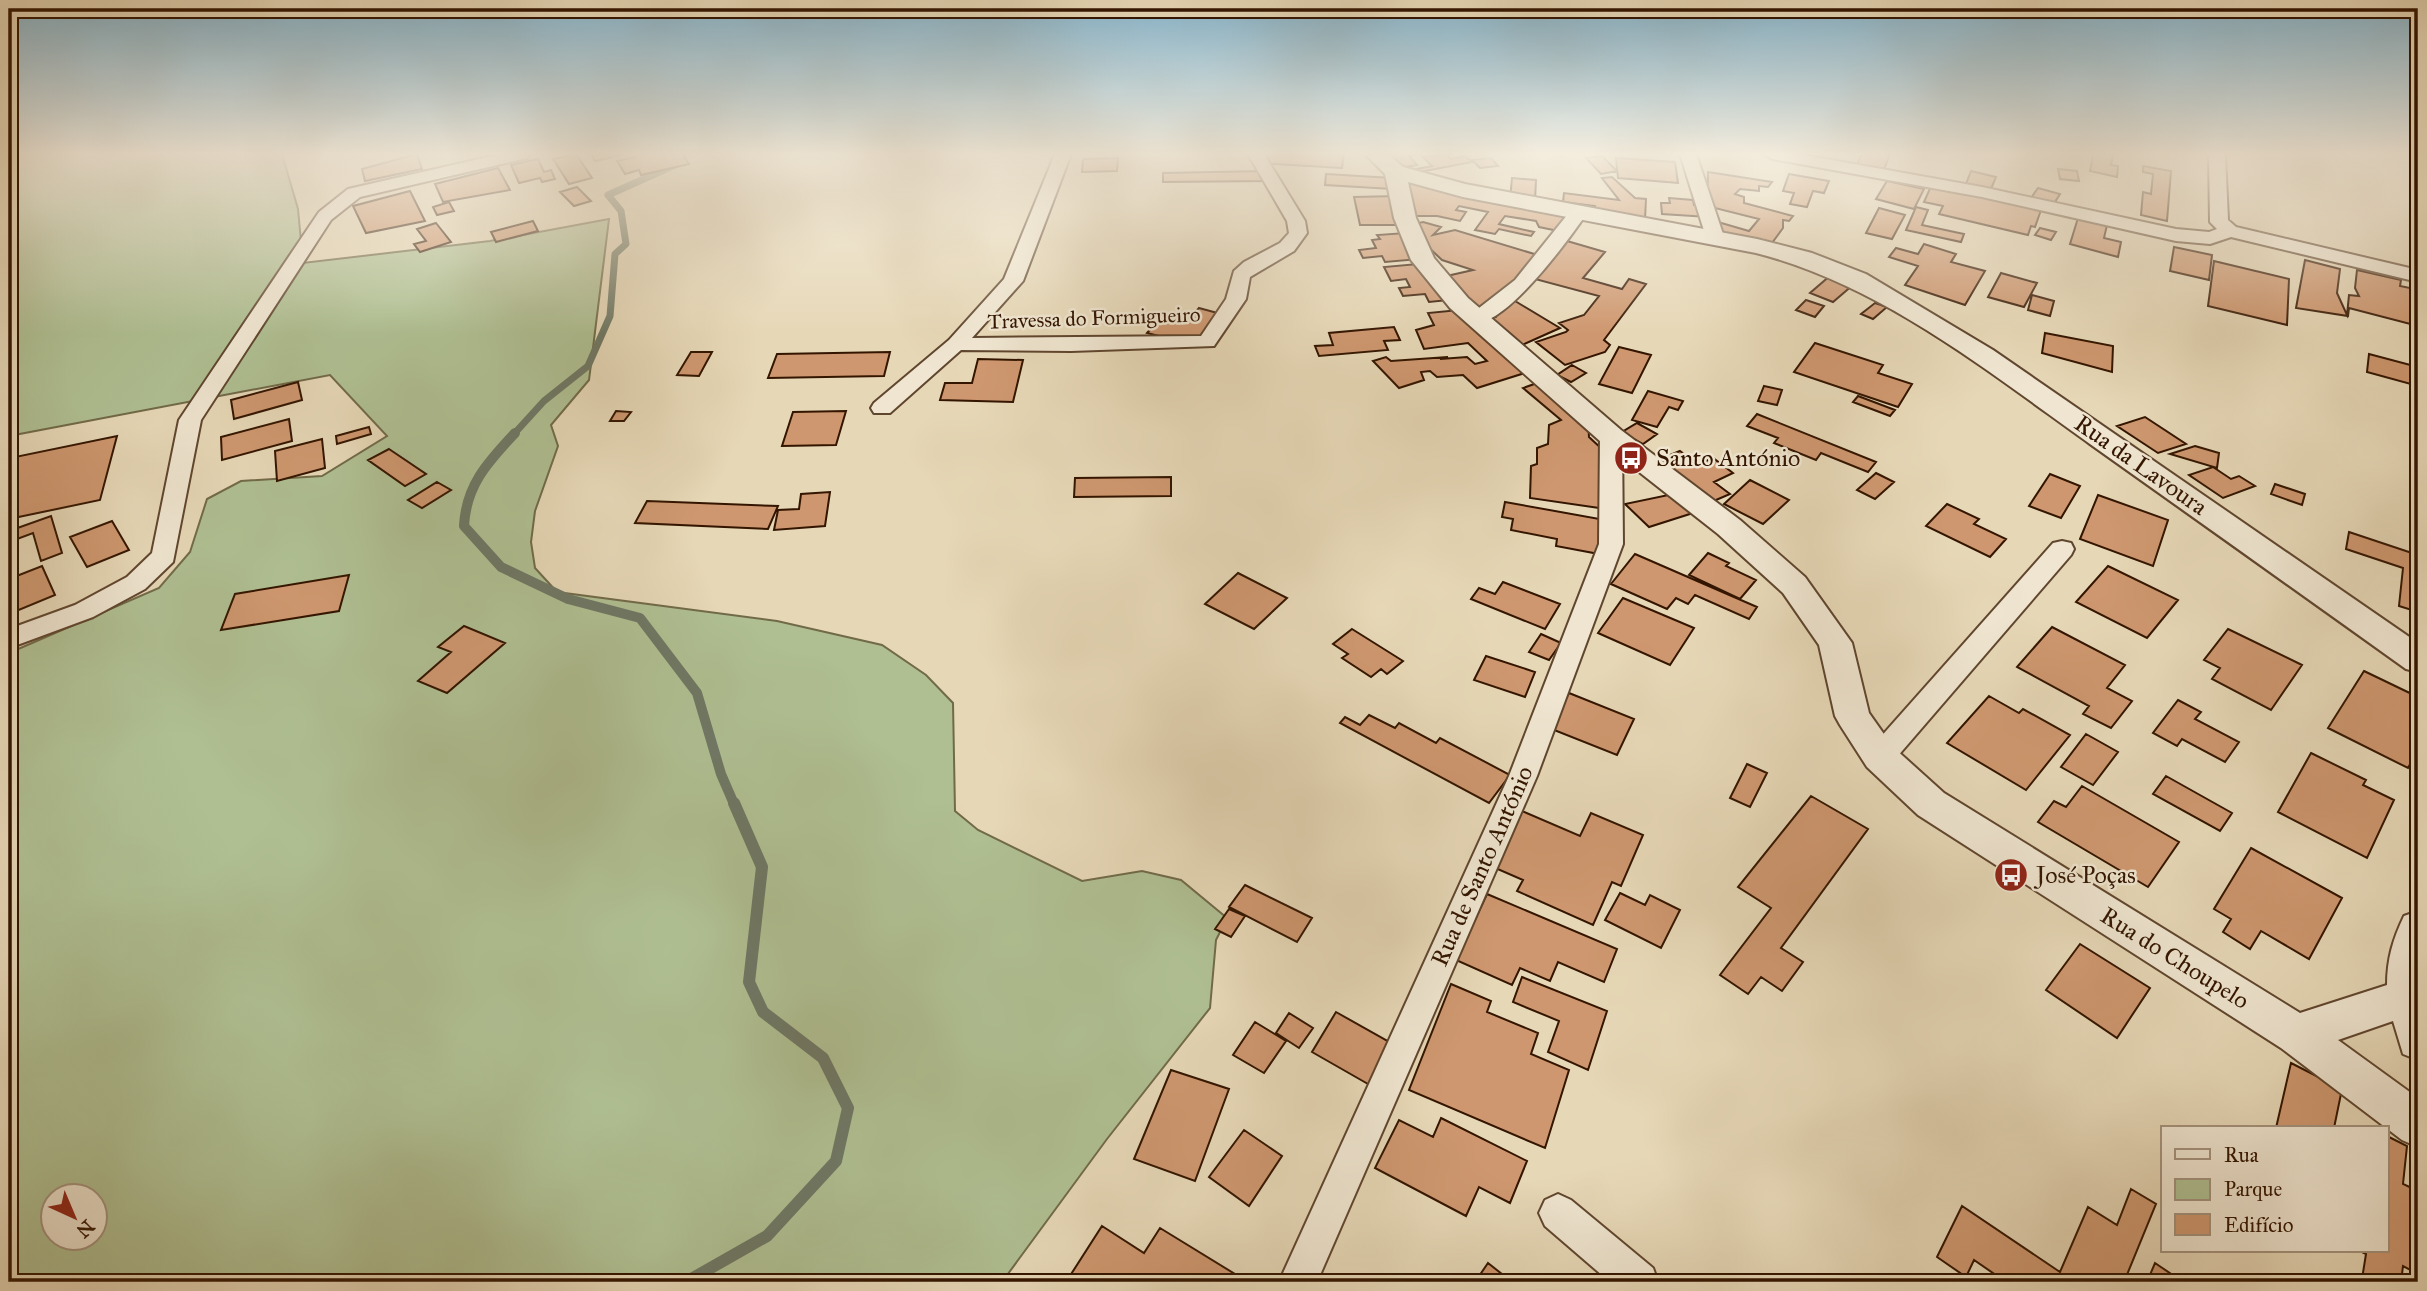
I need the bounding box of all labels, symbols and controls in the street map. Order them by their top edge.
street label: Travessa do Formigueiro [987,301,1201,335]
street label: Rua da Lavoura [2069,408,2214,522]
bus stop icon: Santo António [1612,439,1650,477]
place label: Santo António [1656,443,1800,473]
street label: Rua de Santo António [1424,761,1540,971]
bus stop icon: José Poças [1992,856,2030,894]
place label: José Poças [2033,860,2136,890]
street label: Rua do Choupelo [2095,900,2255,1016]
legend [2161,1126,2388,1252]
text: Rua [2224,1142,2259,1168]
text: Parque [2224,1176,2283,1202]
north arrow [38,1182,108,1252]
text: Edifício [2224,1212,2294,1238]
text: N [72,1215,99,1243]

